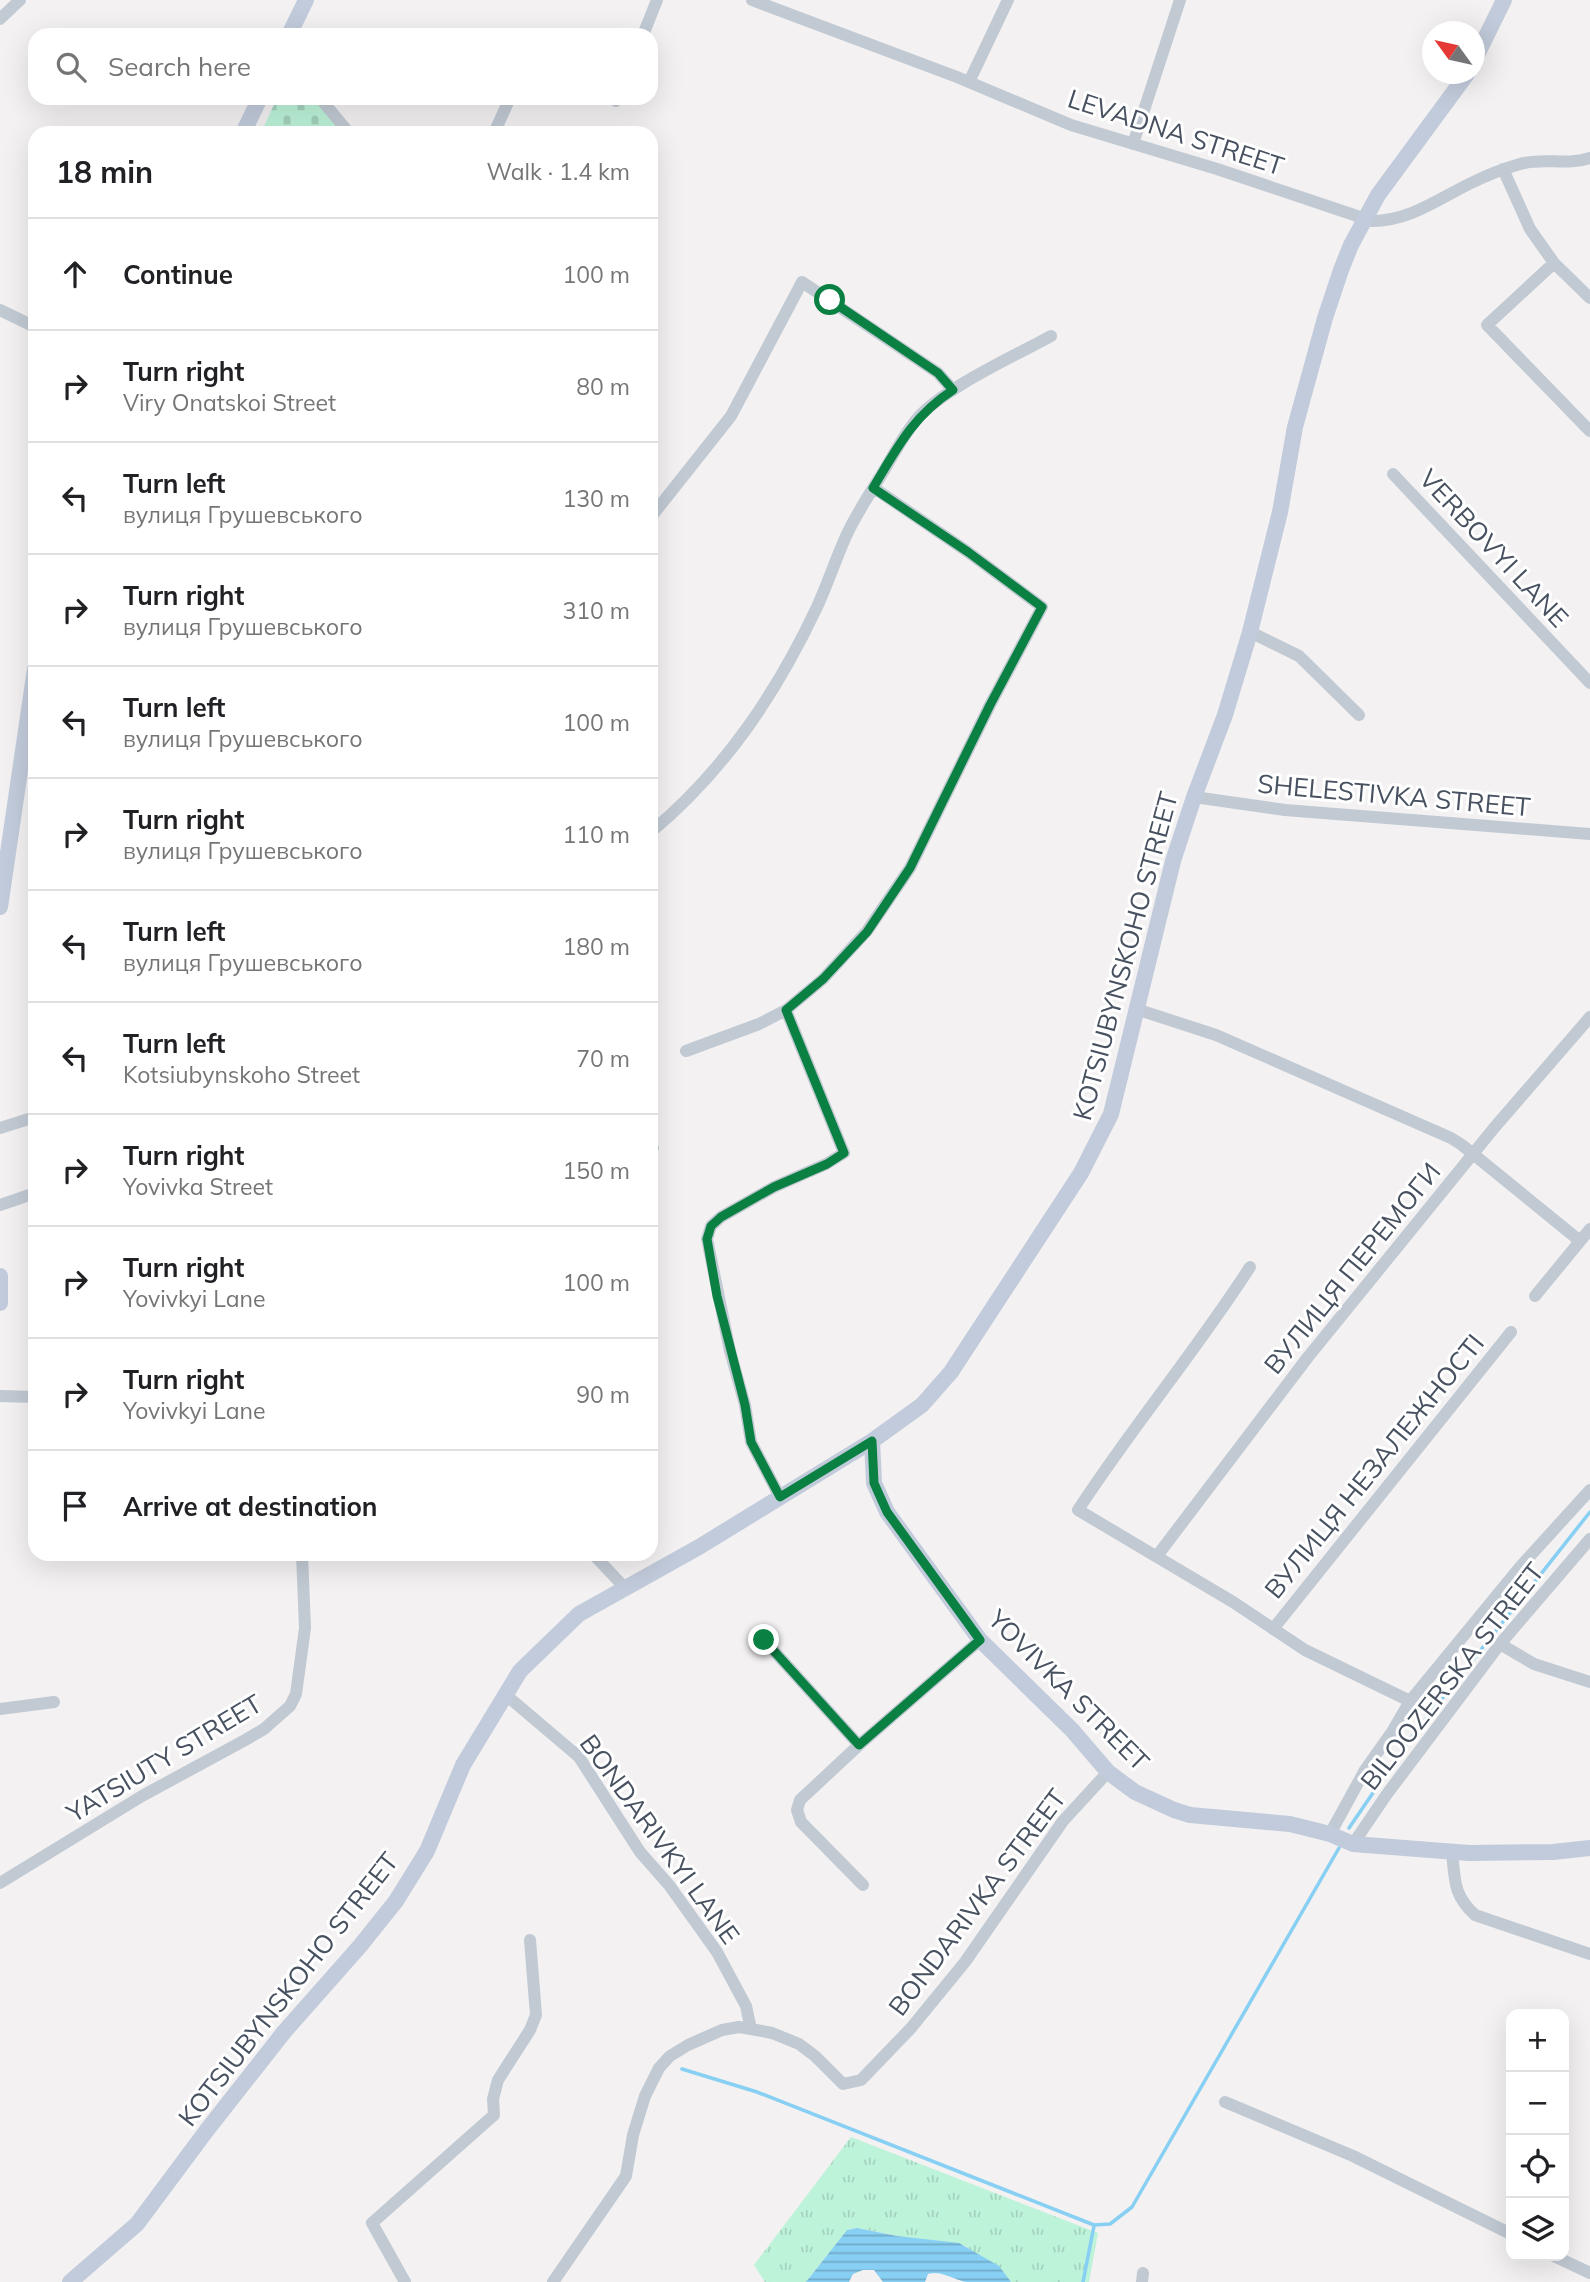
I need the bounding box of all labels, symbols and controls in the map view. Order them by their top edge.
north arrow [1422,21,1485,84]
search box [28,28,658,105]
icon: search [52,48,90,86]
text: Search here [108,50,251,83]
street label: LEVADNA STREET [1064,81,1289,183]
text: 18 min [56,153,153,191]
text: Walk · 1.4 km [486,157,630,186]
icon: ahead [56,255,94,293]
text: Continue [123,258,233,291]
text: 100 m [562,260,630,289]
route start [814,284,845,315]
text: Turn right [123,355,244,388]
icon: right [56,367,94,405]
text: 80 m [576,372,630,401]
text: Viry Onatskoi Street [123,388,336,417]
street label: VERBOVYI LANE [1412,462,1576,634]
text: Turn left [123,467,225,500]
icon: left [56,479,94,517]
text: 130 m [562,484,630,513]
text: вулиця Грушевського [123,500,363,529]
text: Turn right [123,579,244,612]
icon: right [56,591,94,629]
text: 310 m [562,596,630,625]
text: вулиця Грушевського [123,612,363,641]
text: Turn left [123,691,225,724]
icon: left [56,703,94,741]
text: 100 m [562,708,630,737]
text: вулиця Грушевського [123,724,363,753]
street label: SHELESTIVKA STREET [1256,767,1532,823]
street label: KOTSIUBYNSKOHO STREET [1065,788,1185,1124]
text: Turn right [123,803,244,836]
icon: right [56,815,94,853]
text: 110 m [562,820,630,849]
text: вулиця Грушевського [123,836,363,865]
text: Turn left [123,915,225,948]
icon: left [56,927,94,965]
text: 180 m [562,932,630,961]
text: вулиця Грушевського [123,948,363,977]
text: Turn left [123,1027,225,1060]
icon: left [56,1039,94,1077]
text: 70 m [576,1044,630,1073]
text: Kotsiubynskoho Street [123,1060,360,1089]
text: Turn right [123,1139,244,1172]
icon: right [56,1151,94,1189]
text: 150 m [562,1156,630,1185]
street label: ВУЛИЦЯ ПЕРЕМОГИ [1257,1156,1447,1380]
text: Yovivka Street [123,1172,273,1201]
text: Turn right [123,1251,244,1284]
icon: right [56,1263,94,1301]
text: 100 m [562,1268,630,1297]
text: Yovivkyi Lane [123,1284,266,1313]
street label: ВУЛИЦЯ НЕЗАЛЕЖНОСТІ [1257,1327,1491,1605]
text: Turn right [123,1363,244,1396]
icon: right [56,1375,94,1413]
text: 90 m [576,1380,630,1409]
text: Yovivkyi Lane [123,1396,266,1425]
icon: arrive [56,1487,94,1525]
text: Arrive at destination [123,1490,378,1523]
street label: BILOOZERSKA STREET [1353,1556,1551,1796]
street label: YOVIVKA STREET [981,1602,1157,1778]
route end [748,1624,779,1655]
street label: YATSIUTY STREET [59,1686,268,1830]
street label: BONDARIVKYI LANE [573,1728,747,1950]
street label: BONDARIVKA STREET [881,1782,1073,2022]
street label: KOTSIUBYNSKOHO STREET [171,1845,405,2133]
map controls [1506,2009,1569,2261]
button: + [1506,2009,1569,2072]
button: − [1506,2072,1569,2135]
button: locate [1506,2135,1569,2198]
button: layers [1506,2198,1569,2261]

